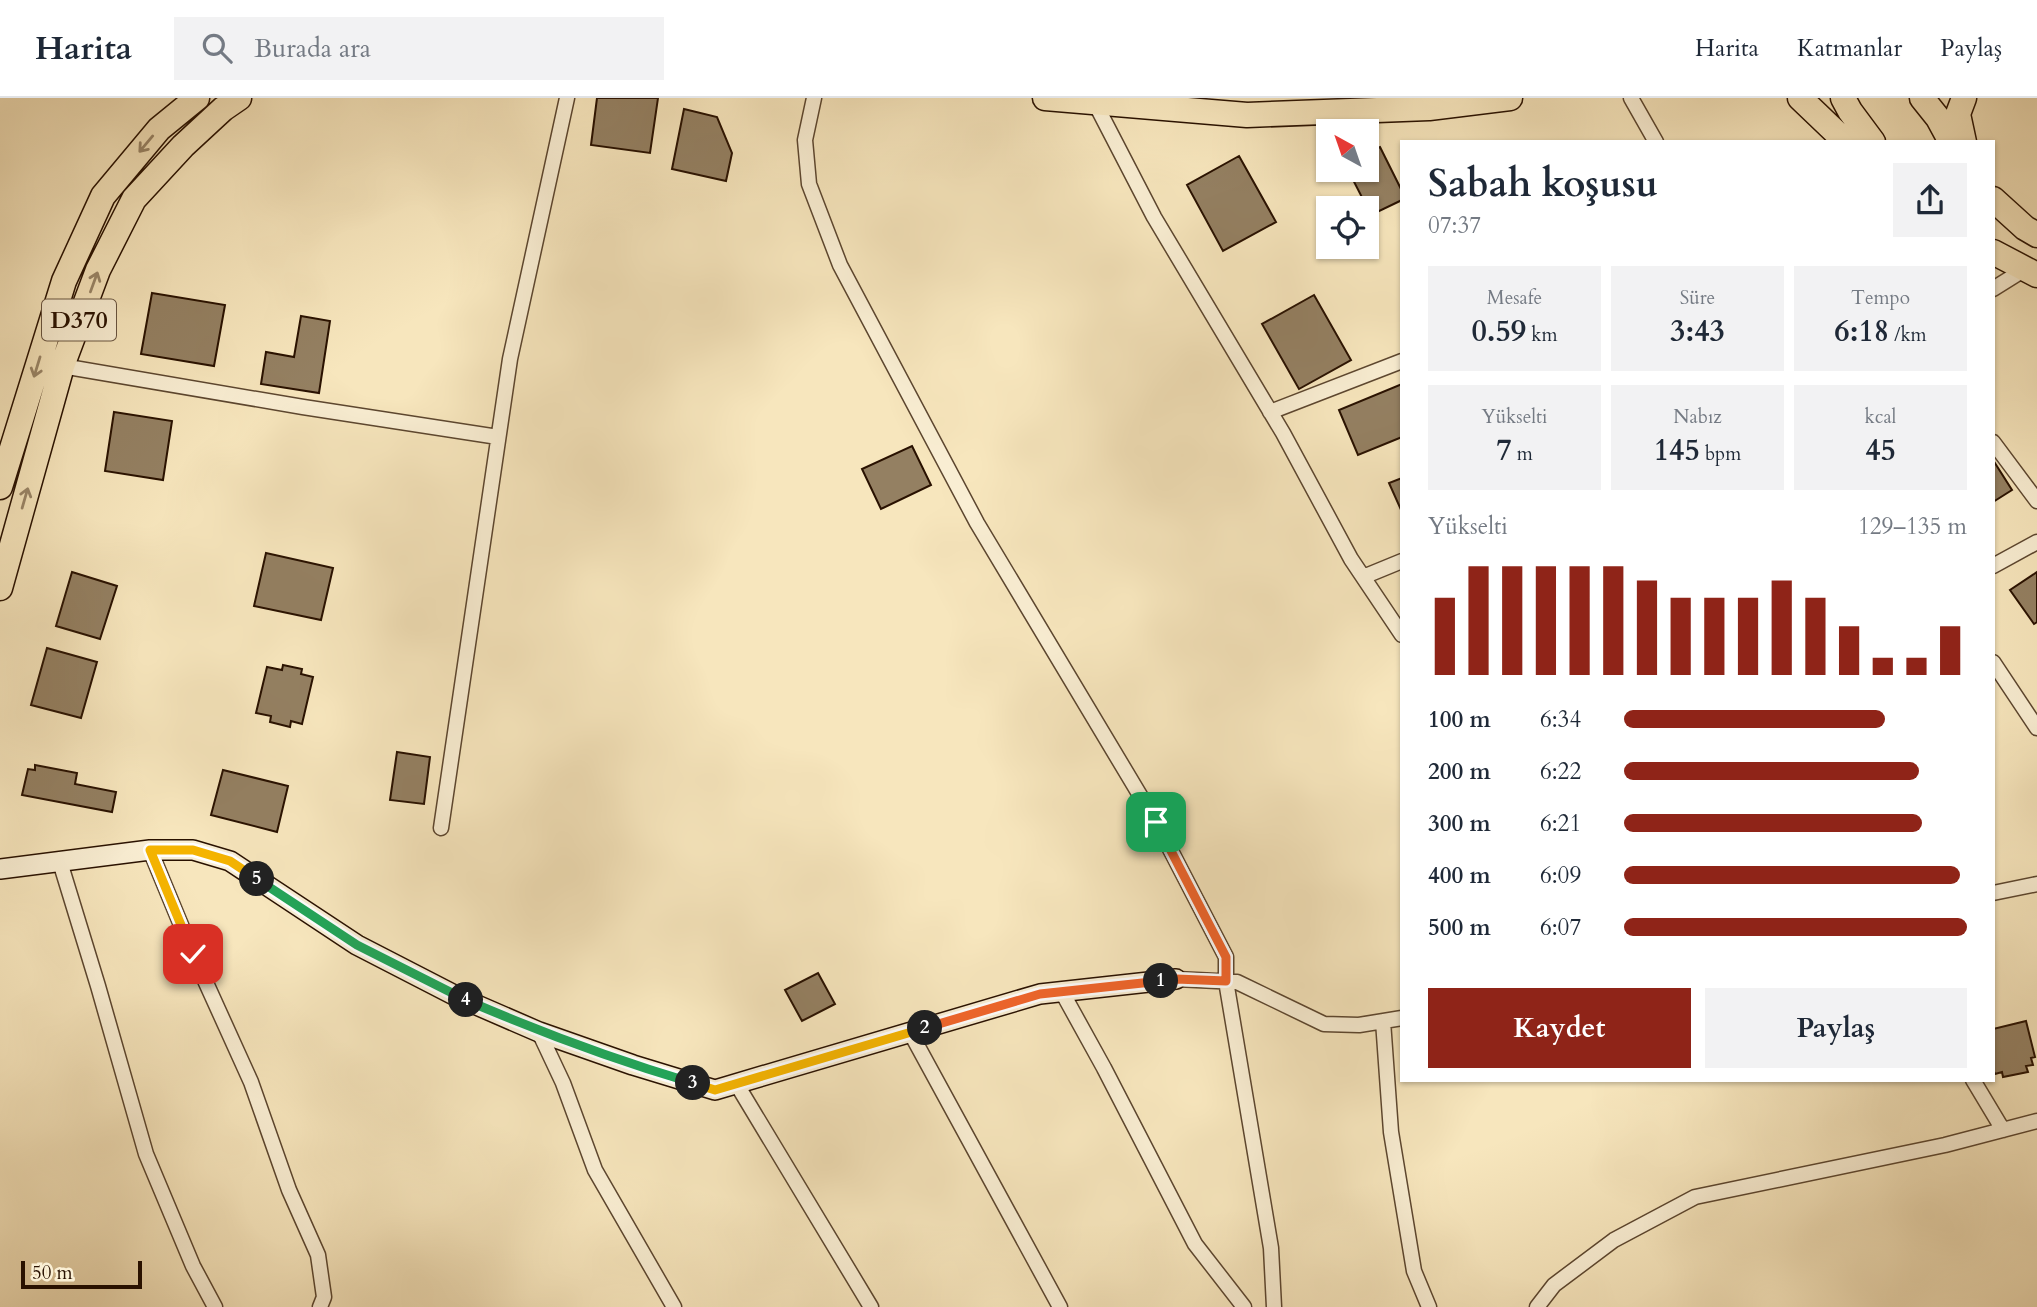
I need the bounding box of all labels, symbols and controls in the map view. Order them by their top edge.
search box [174,17,664,80]
text: Harita [35,26,132,71]
icon: search [198,29,236,67]
text: Burada ara [254,31,371,66]
text: Harita [1695,32,1759,65]
text: Katmanlar [1797,32,1902,65]
text: Paylaş [1940,32,2002,65]
north arrow [1316,119,1379,182]
map controls [1316,119,1379,259]
one-way arrow [139,134,154,152]
text: Sabah koşusu [1428,158,1658,210]
button: share [1893,163,1967,237]
button: locate [1316,196,1379,259]
text: 07:37 [1428,210,1481,241]
one-way arrow [88,271,101,293]
text: Mesafe [1487,285,1542,311]
text: Süre [1680,285,1715,311]
text: Tempo [1851,285,1910,311]
road number: D370 [42,300,116,341]
text: 0.59 [1471,311,1526,352]
text: 3:43 [1670,311,1725,352]
text: 6:18 [1834,311,1889,352]
text: km [1526,322,1558,348]
text: /km [1889,322,1927,348]
one-way arrow [29,356,42,378]
text: Yükselti [1482,404,1547,430]
text: Nabız [1673,404,1722,430]
text: kcal [1865,404,1896,430]
text: 7 [1496,430,1512,471]
text: 145 [1654,430,1700,471]
text: 45 [1865,430,1896,471]
text: m [1512,441,1533,467]
text: bpm [1700,441,1741,467]
one-way arrow [19,488,32,510]
text: Yükselti [1428,511,1508,542]
text: 129–135 m [1858,511,1967,542]
text: 100 m [1428,704,1491,735]
text: 6:34 [1540,704,1581,735]
text: 200 m [1428,756,1491,787]
text: 6:22 [1540,756,1581,787]
pin [1126,792,1186,852]
icon: arrive [1137,803,1175,841]
text: 300 m [1428,808,1491,839]
text: 6:21 [1540,808,1581,839]
text: 400 m [1428,860,1491,891]
text: 6:09 [1540,860,1581,891]
pin: 5 [240,862,274,896]
text: 5 [252,865,261,891]
text: 500 m [1428,912,1491,943]
text: 6:07 [1540,912,1581,943]
pin [163,924,223,984]
icon: check [174,935,212,973]
pin: 1 [1144,964,1178,998]
text: 1 [1156,967,1165,993]
pin: 4 [448,982,484,1018]
text: 4 [461,986,470,1012]
button: Kaydet [1428,988,1691,1068]
button: Paylaş [1705,988,1967,1068]
pin: 2 [908,1010,942,1046]
text: 2 [920,1014,929,1040]
pin: 3 [676,1066,710,1100]
text: 3 [688,1069,697,1095]
scale bar [21,1258,142,1290]
text: 50 m [32,1260,73,1286]

